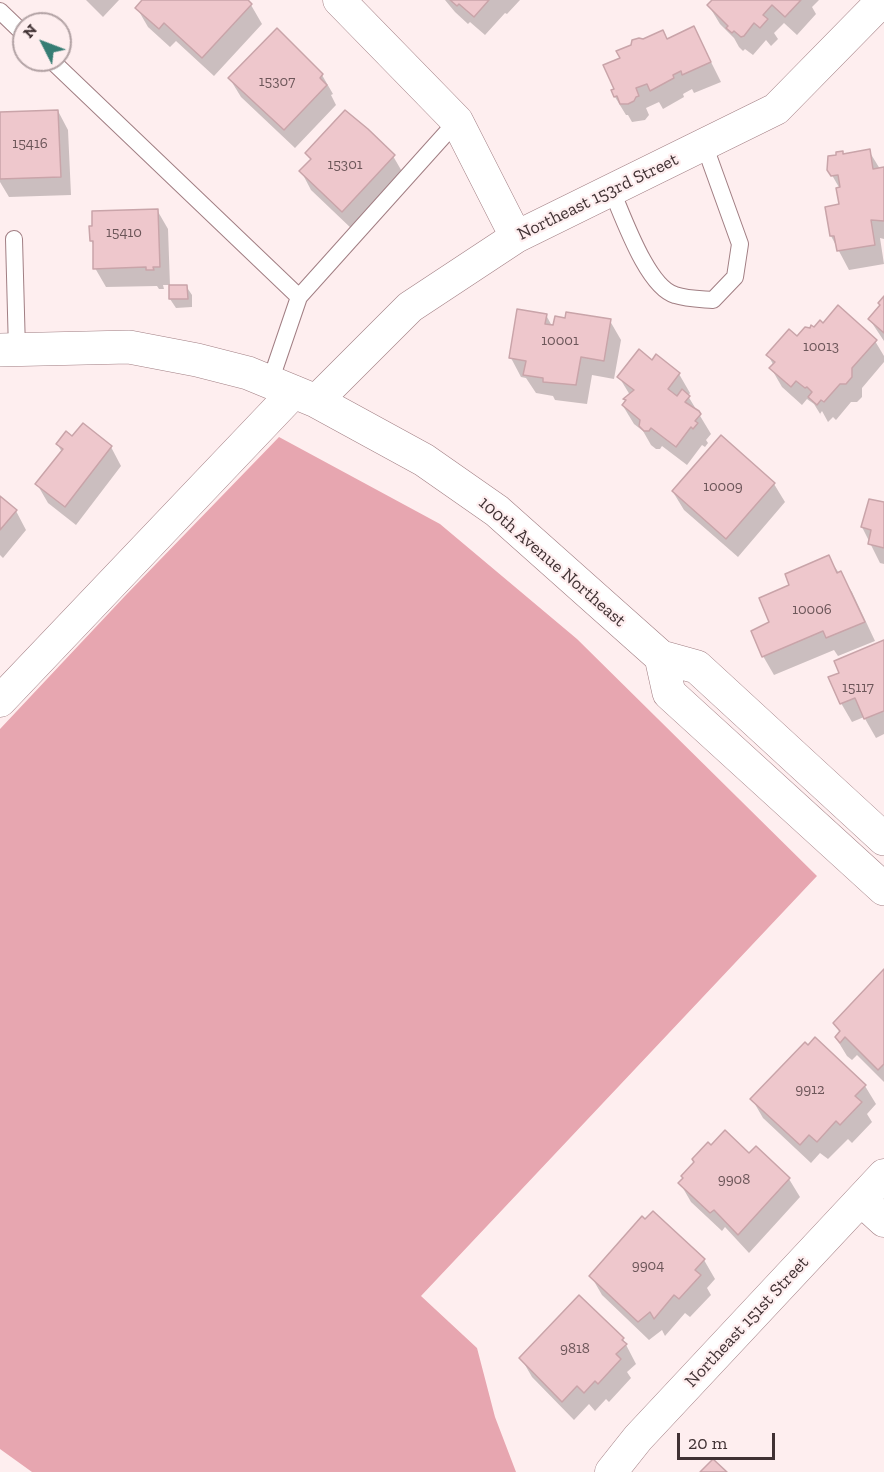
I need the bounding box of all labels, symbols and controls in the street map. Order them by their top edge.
north arrow [12,12,72,72]
text: N [19,20,41,42]
house number: 15307 [259,73,295,91]
house number: 15416 [12,135,48,153]
street label: Northeast 153rd Street [514,149,682,245]
house number: 15301 [327,156,363,174]
house number: 15410 [106,224,142,242]
house number: 10001 [541,332,579,350]
house number: 10013 [803,338,839,356]
house number: 10009 [703,478,743,496]
street label: 100th Avenue Northeast [474,492,630,632]
house number: 10006 [792,601,832,619]
house number: 15117 [842,679,874,697]
house number: 9912 [795,1081,825,1099]
house number: 9908 [718,1171,750,1189]
street label: Northeast 151st Street [681,1252,813,1392]
house number: 9904 [632,1257,664,1275]
house number: 9818 [560,1340,590,1358]
scale bar [680,1421,778,1459]
text: 20 m [688,1432,727,1454]

